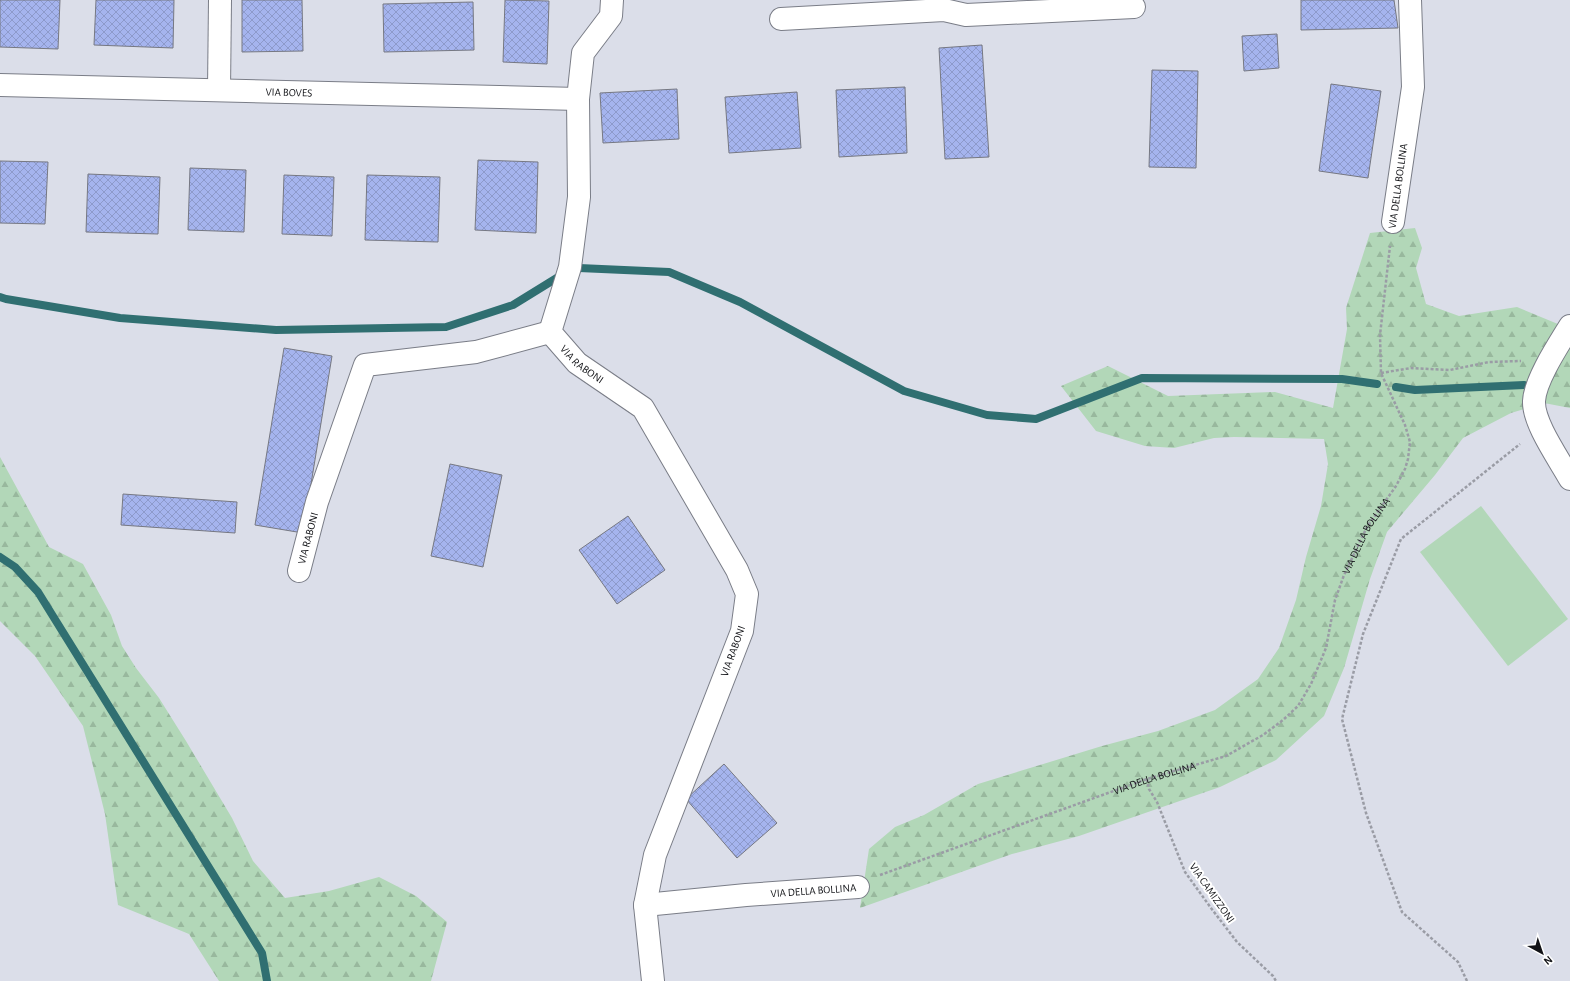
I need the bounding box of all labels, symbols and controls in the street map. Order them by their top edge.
street label: VIA BOVES [265,86,312,98]
street label: VIA DELLA BOLLINA [1387,142,1410,229]
street label: VIA RABONI [558,343,606,385]
street label: VIA DELLA BOLLINA [1340,495,1392,576]
street label: VIA RABONI [296,511,320,565]
street label: VIA RABONI [719,624,747,678]
street label: VIA DELLA BOLLINA [1111,759,1197,796]
street label: VIA CAMIZZONI [1187,861,1237,925]
street label: VIA DELLA BOLLINA [770,882,857,899]
north arrow [1522,933,1562,973]
text: N [1542,954,1555,967]

